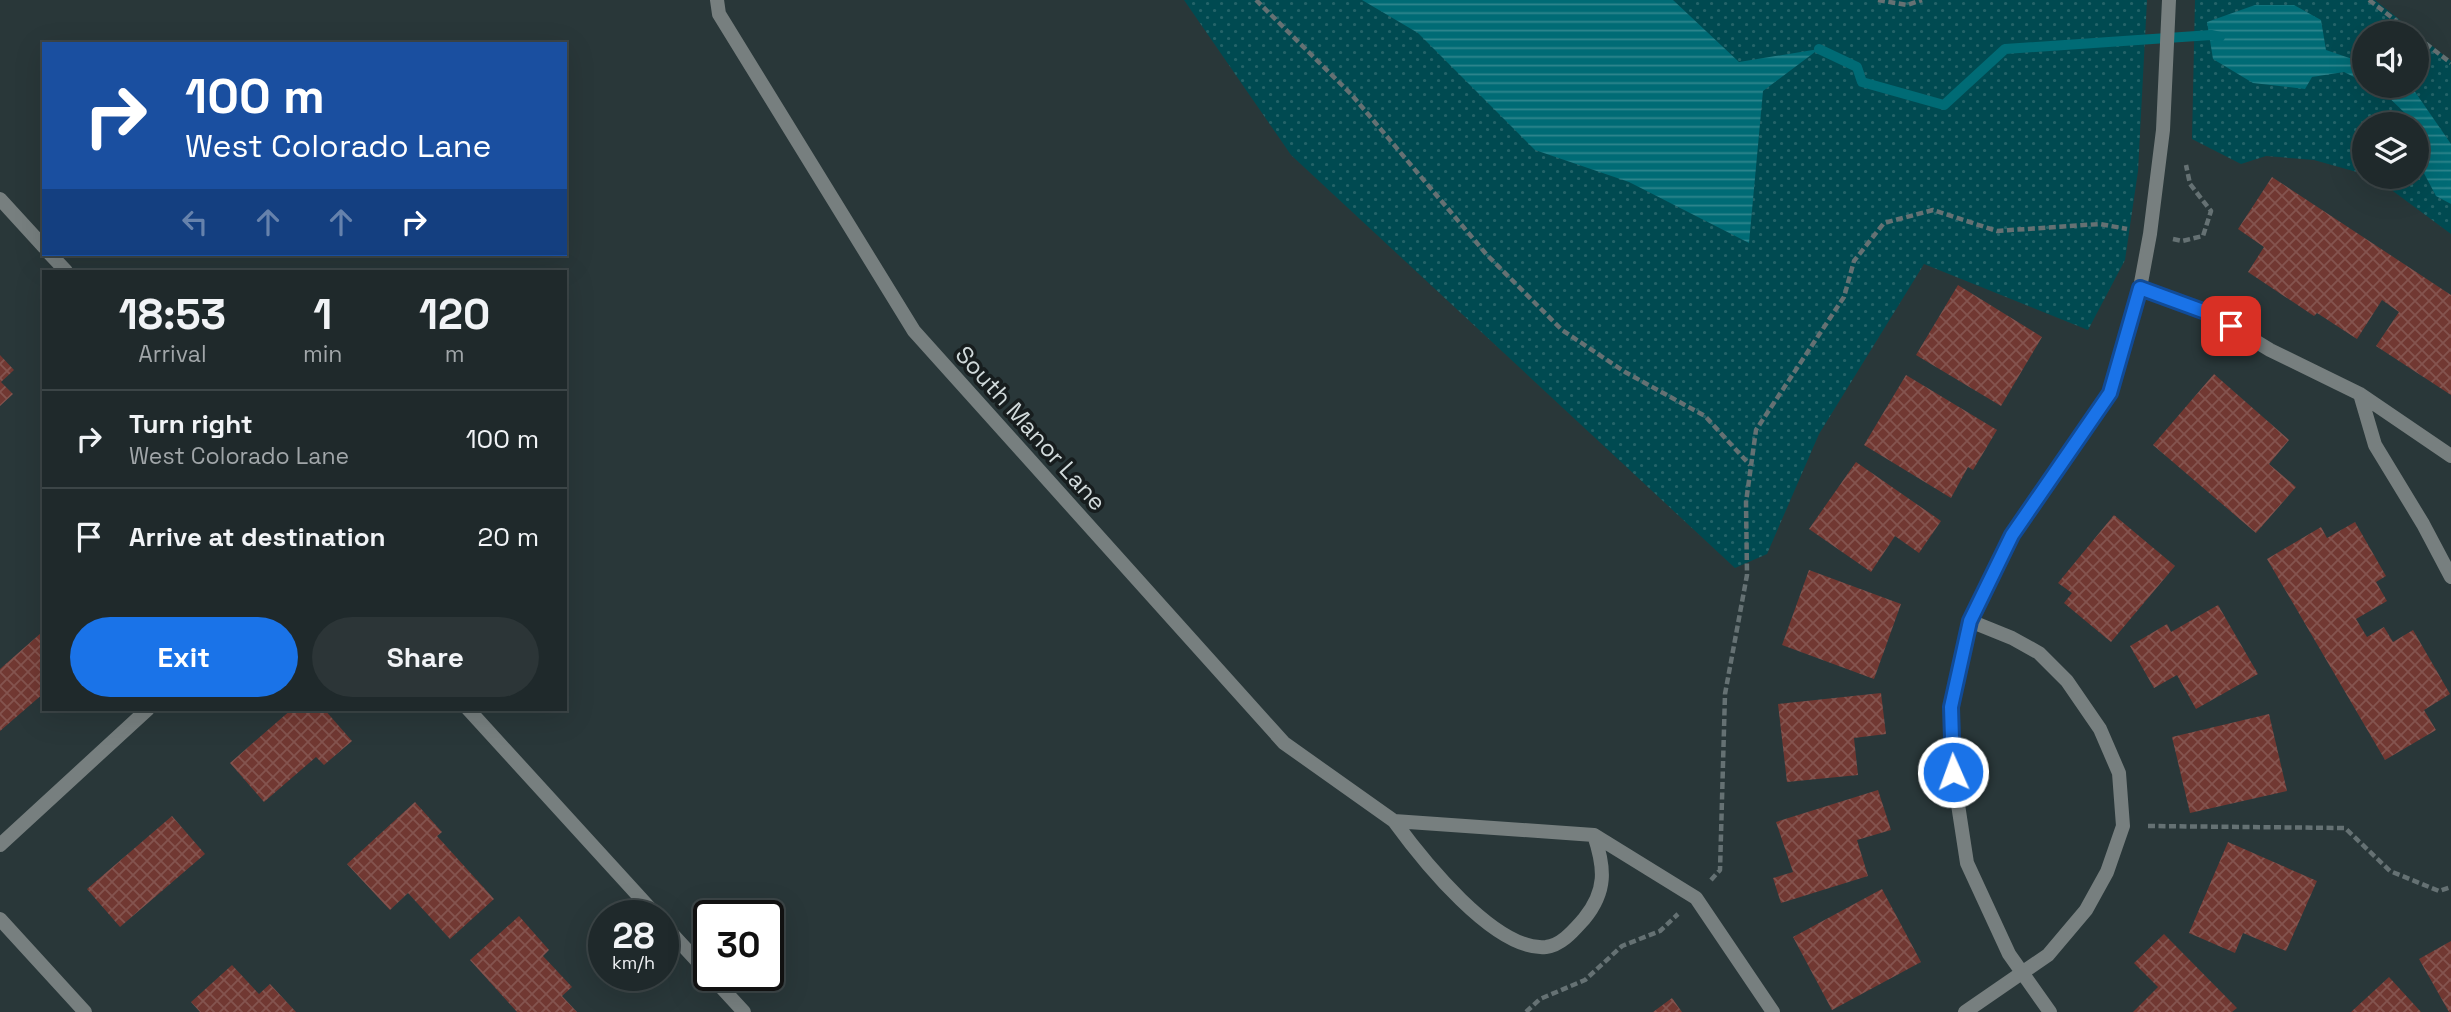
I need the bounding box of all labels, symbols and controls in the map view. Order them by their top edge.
map controls [2352,21,2429,189]
button: sound [2352,21,2429,98]
text: 100 m [185,65,325,127]
icon: right [70,70,161,161]
button: layers [2352,112,2429,189]
text: West Colorado Lane [185,126,491,166]
icon: left [176,203,214,241]
icon: ahead [249,203,287,241]
icon: ahead [322,203,360,241]
icon: right [395,203,433,241]
text: 18:53 [119,288,226,341]
text: 1 [313,288,332,341]
text: 120 [419,288,490,341]
pin [2201,296,2261,356]
icon: arrive [2212,307,2250,345]
text: Arrival [138,339,207,369]
text: min [303,339,342,369]
text: m [445,339,465,369]
street label: South Manor Lane [949,339,1113,517]
text: Turn right [129,407,253,441]
icon: right [70,420,108,458]
text: 100 m [466,422,539,456]
text: West Colorado Lane [129,441,349,471]
icon: arrive [70,518,108,556]
text: Arrive at destination [129,520,386,554]
text: 20 m [478,520,539,554]
button: Exit [70,617,298,697]
button: Share [312,617,539,697]
position arrow [1916,735,1990,809]
speed limit sign: 30 [693,900,784,991]
text: 28 [613,914,654,958]
text: km/h [612,951,655,974]

